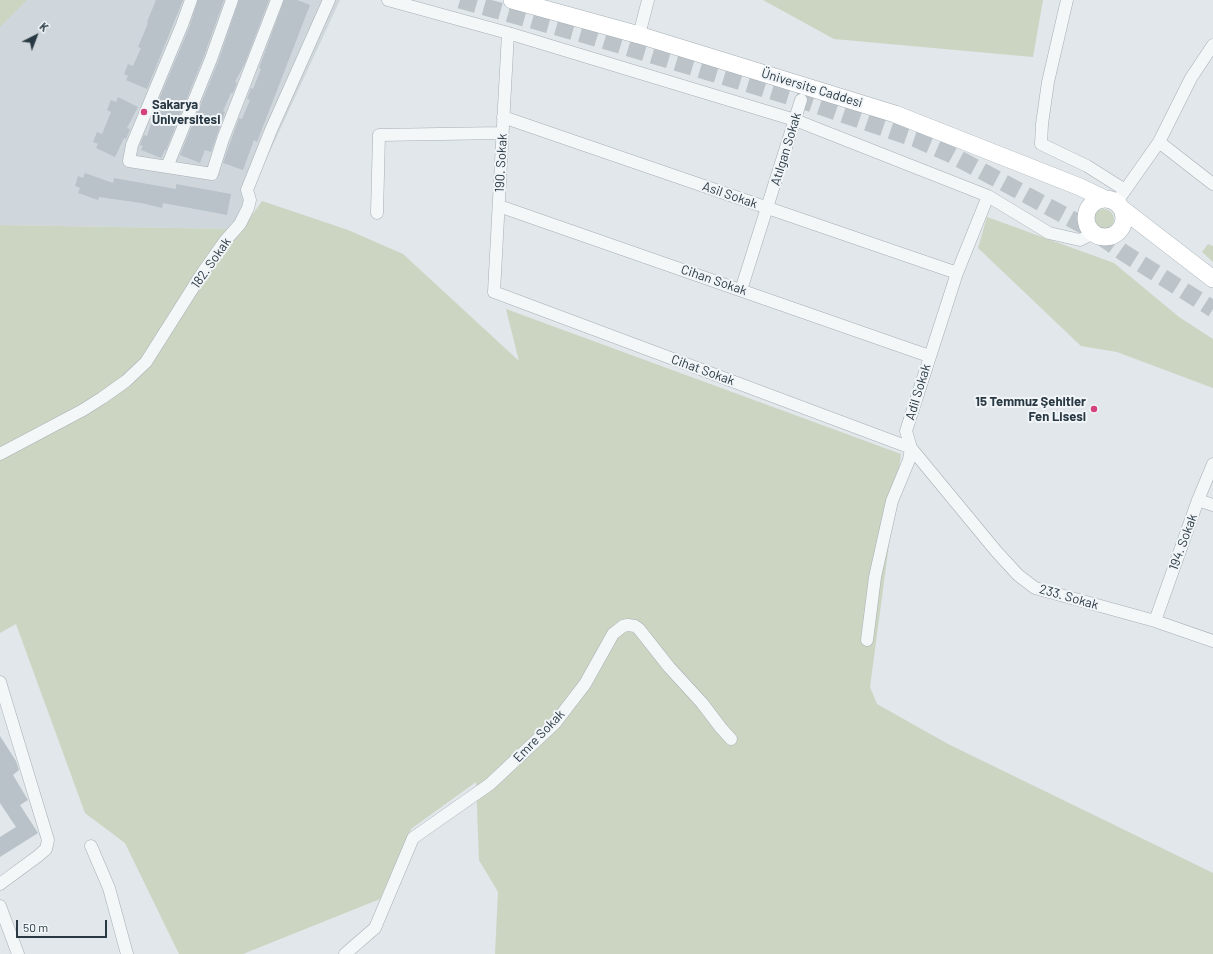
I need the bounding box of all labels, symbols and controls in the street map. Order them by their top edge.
north arrow [16,16,56,56]
text: K [37,20,51,34]
street label: Üniversite Caddesi [760,65,864,111]
place label: Sakarya Üniversitesi [152,97,220,128]
marker: Sakarya Üniversitesi [139,107,149,117]
street label: Atılgan Sokak [767,111,805,187]
street label: 190. Sokak [492,133,510,193]
street label: Asil Sokak [700,178,760,212]
street label: 182. Sokak [188,234,234,292]
street label: Cihan Sokak [679,261,749,299]
street label: Cihat Sokak [669,351,737,389]
street label: Adil Sokak [902,362,934,422]
place label: 15 Temmuz Şehitler Fen Lisesi [975,394,1086,425]
marker: 15 Temmuz Şehitler Fen Lisesi [1089,404,1099,414]
street label: 194. Sokak [1166,512,1200,572]
street label: 233. Sokak [1038,581,1100,613]
street label: Emre Sokak [510,706,568,766]
scale bar [18,912,109,938]
text: 50 m [23,920,48,934]

